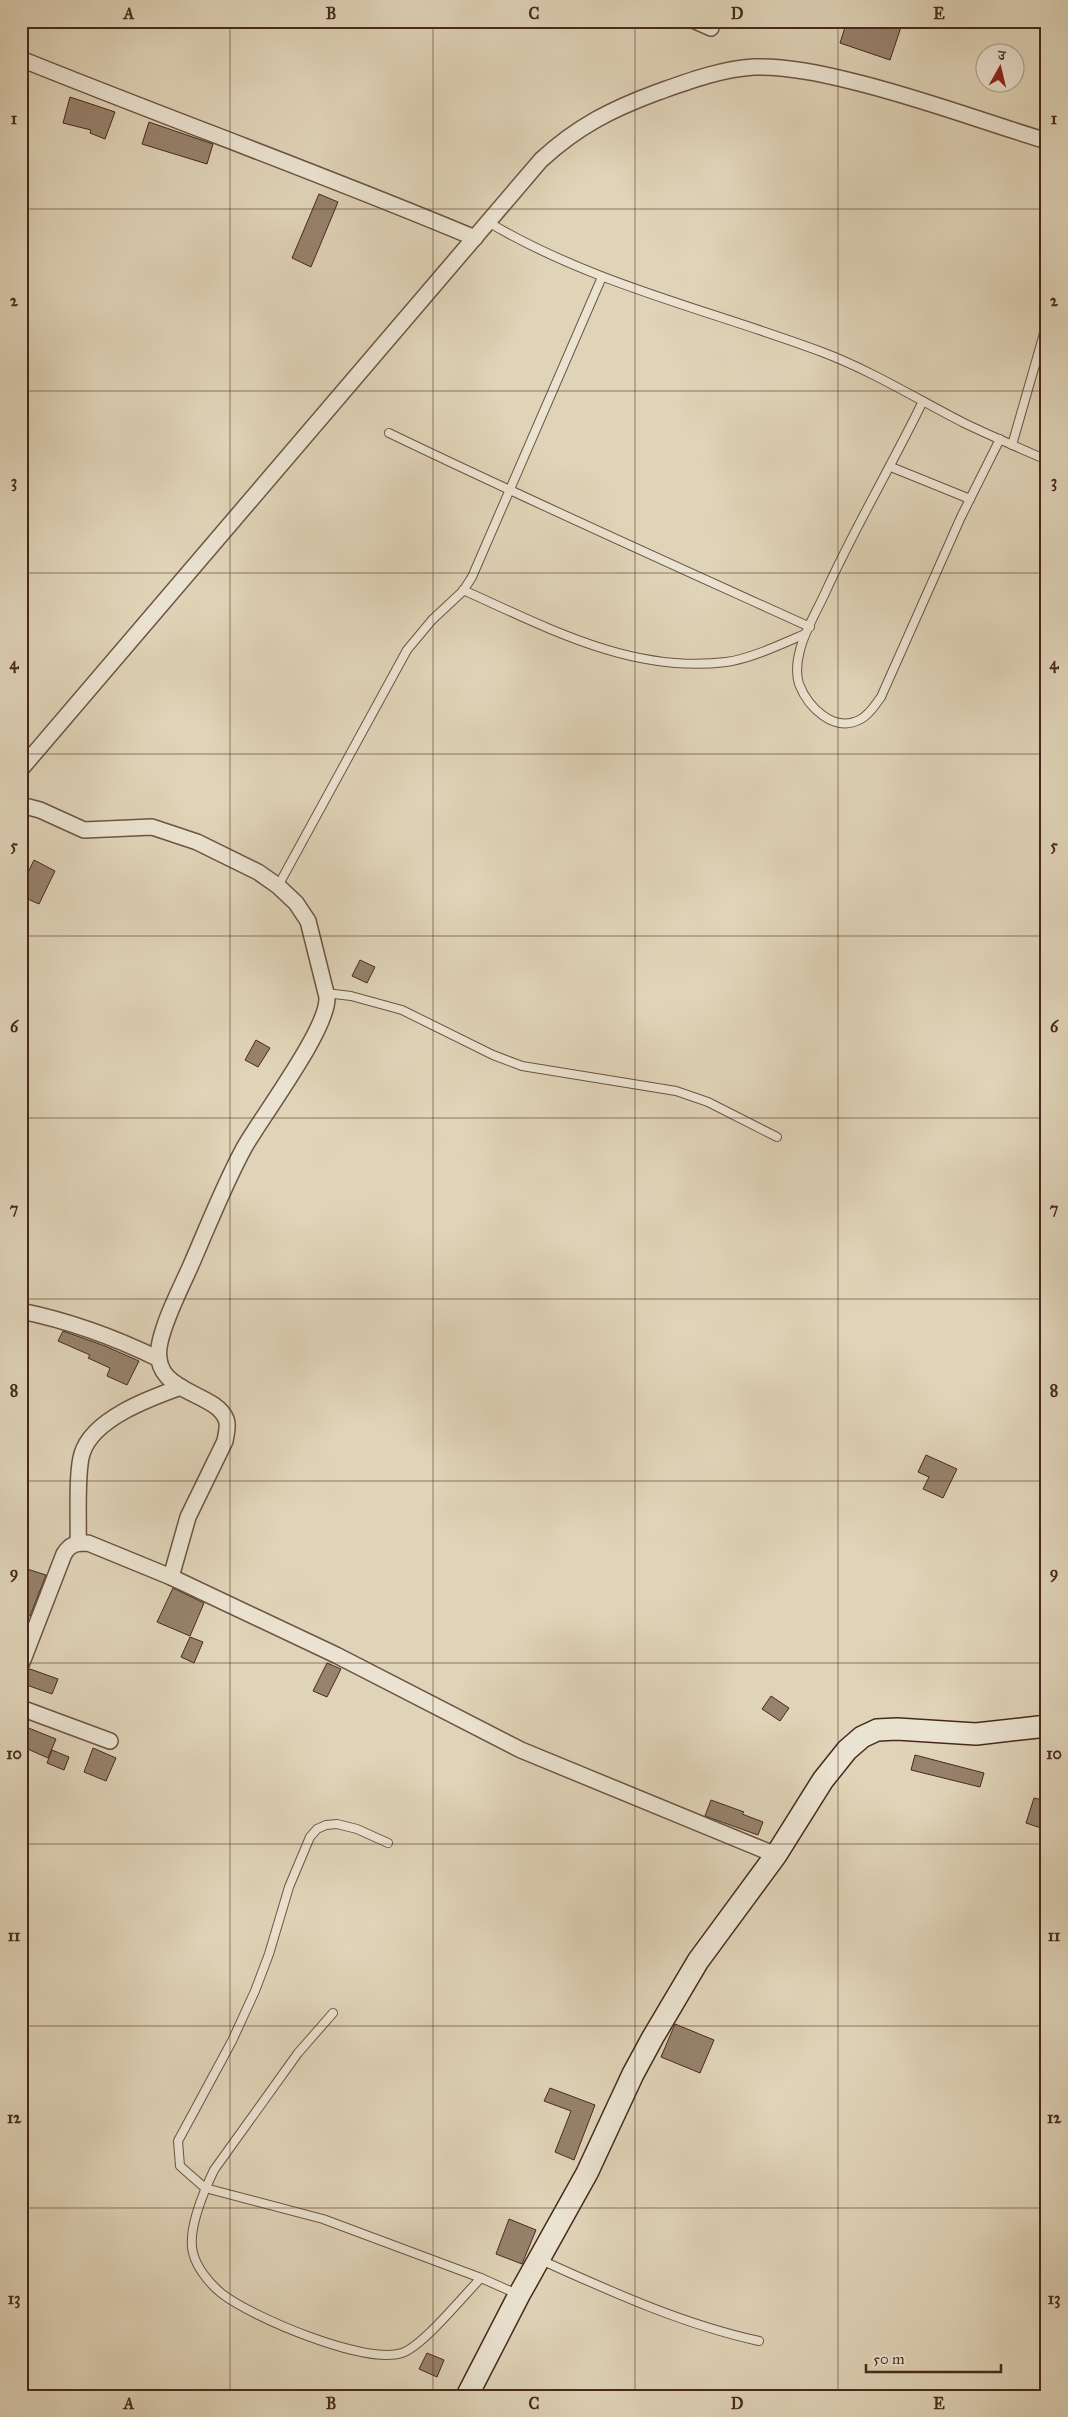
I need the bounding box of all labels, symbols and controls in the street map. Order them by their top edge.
text: A [123,4,135,23]
text: B [326,4,336,23]
text: C [529,4,540,23]
text: D [731,4,744,23]
text: E [933,4,945,23]
north arrow [976,42,1026,92]
text: उ [996,47,1007,65]
text: 1 [11,109,18,128]
text: 1 [1051,109,1058,128]
text: 2 [10,291,19,310]
text: 2 [1050,291,1059,310]
text: 3 [11,472,17,492]
text: 3 [1051,472,1057,492]
text: 4 [10,654,20,674]
text: 4 [1050,654,1060,674]
text: 5 [10,836,18,855]
text: 5 [1050,836,1058,855]
text: 6 [10,1017,19,1036]
text: 6 [1050,1017,1059,1036]
text: 7 [10,1199,19,1218]
text: 7 [1050,1199,1059,1218]
text: 8 [10,1381,18,1400]
text: 8 [1050,1381,1058,1400]
text: 9 [10,1563,18,1583]
text: 9 [1050,1563,1058,1583]
text: 10 [6,1744,22,1763]
text: 10 [1046,1744,1062,1763]
text: 11 [8,1926,21,1945]
text: 11 [1048,1926,1061,1945]
text: 12 [7,2108,22,2127]
text: 12 [1047,2108,1062,2127]
text: 13 [8,2289,20,2309]
text: 13 [1048,2289,1060,2309]
scale bar [866,2342,1000,2374]
text: 50 m [873,2350,905,2368]
text: A [123,2394,135,2413]
text: B [326,2394,336,2413]
text: C [529,2394,540,2413]
text: D [731,2394,744,2413]
text: E [933,2394,945,2413]

